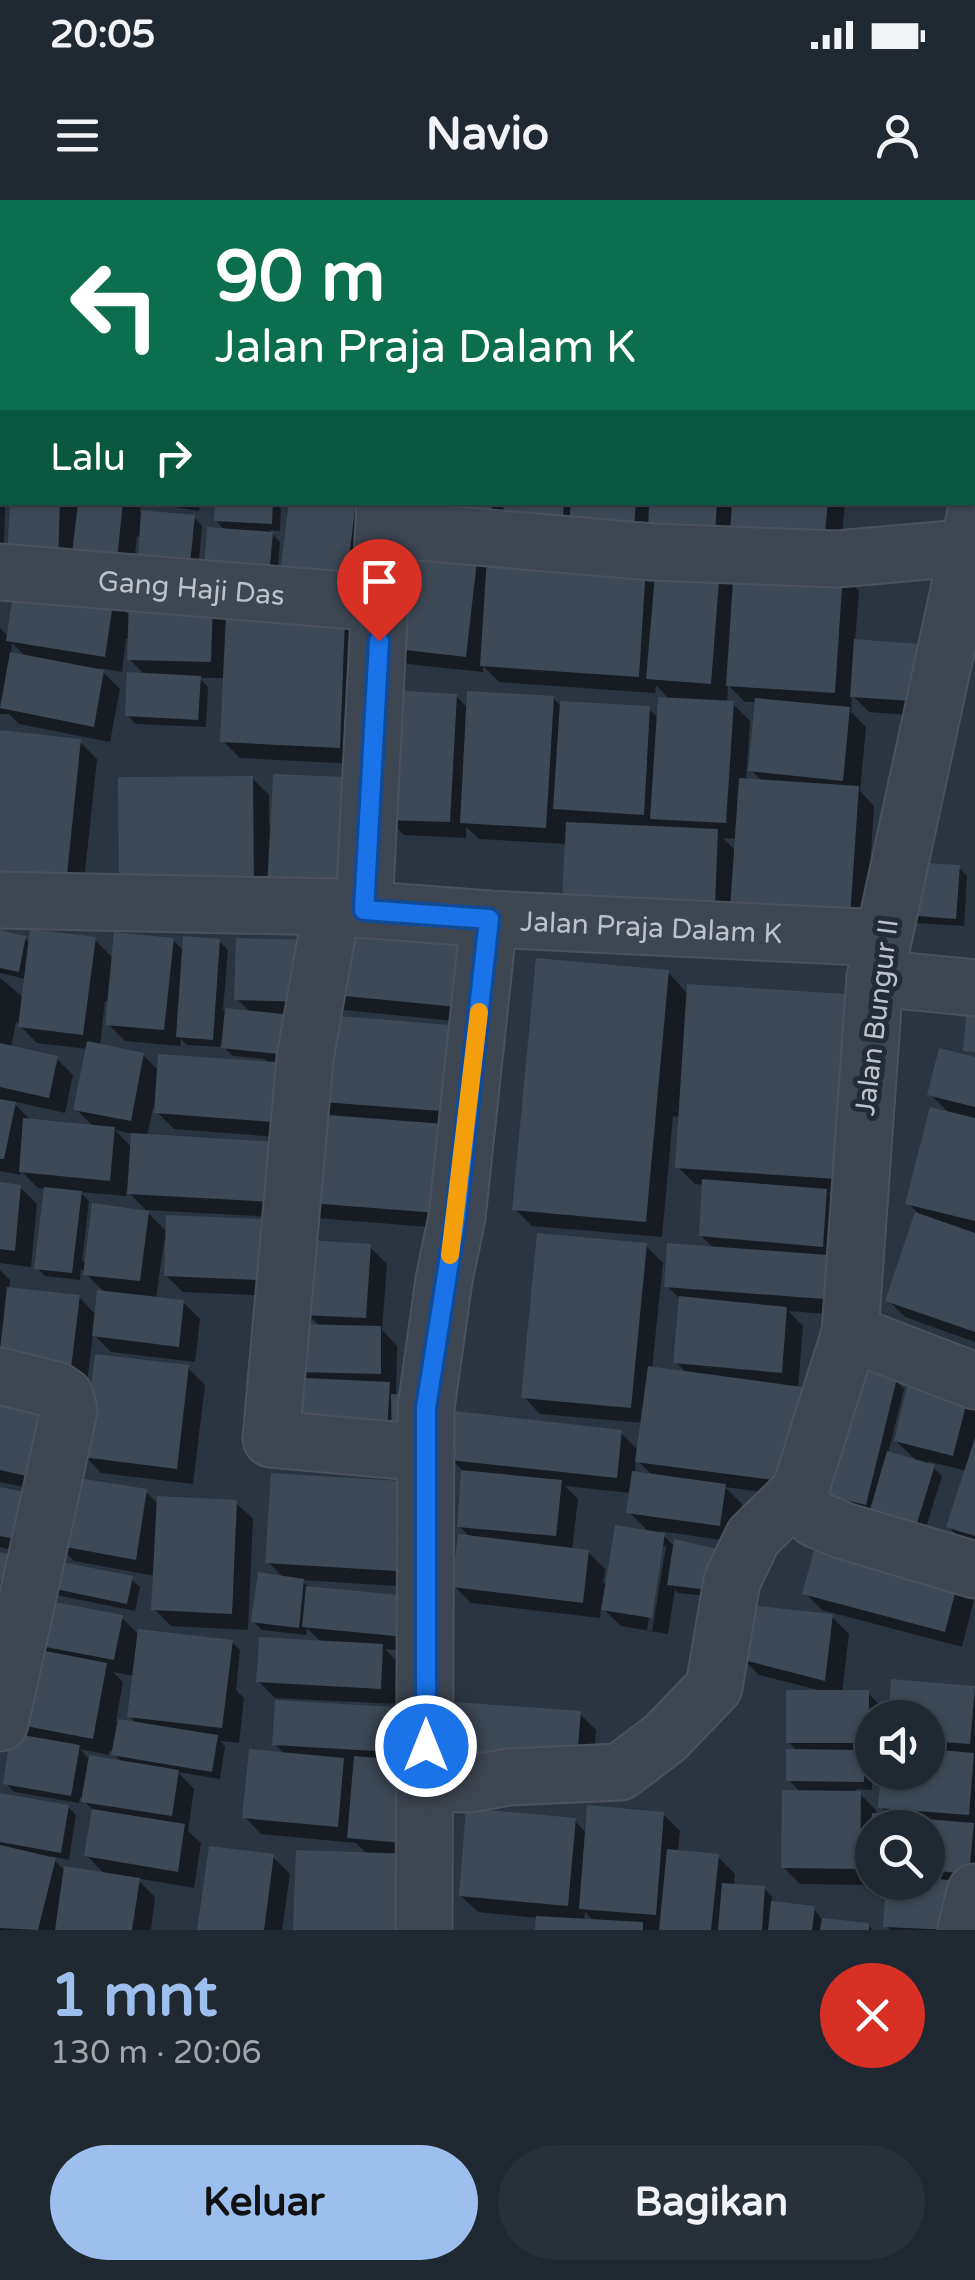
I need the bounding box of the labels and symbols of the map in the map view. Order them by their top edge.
pin [337,539,422,642]
street label: Gang Haji Das [97,564,286,613]
street label: Jalan Praja Dalam K [519,905,783,951]
street label: Jalan Bungur II [848,917,906,1117]
position arrow [374,1694,478,1798]

